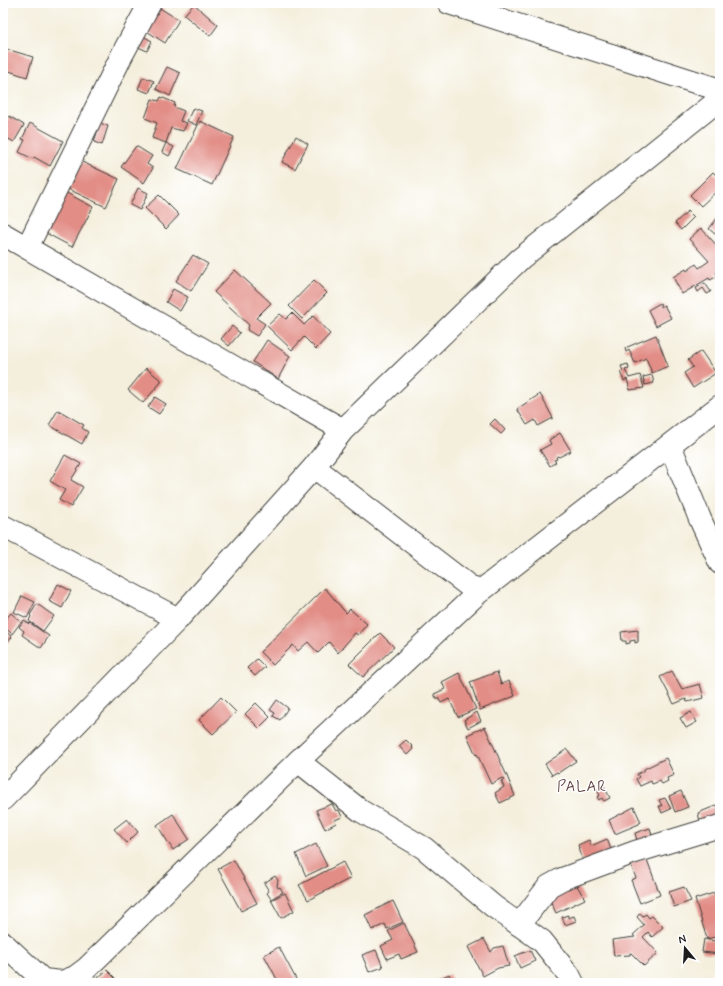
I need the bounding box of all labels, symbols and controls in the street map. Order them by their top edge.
district label: PALAR [557,777,607,797]
north arrow [665,928,705,968]
text: N [677,932,688,947]

